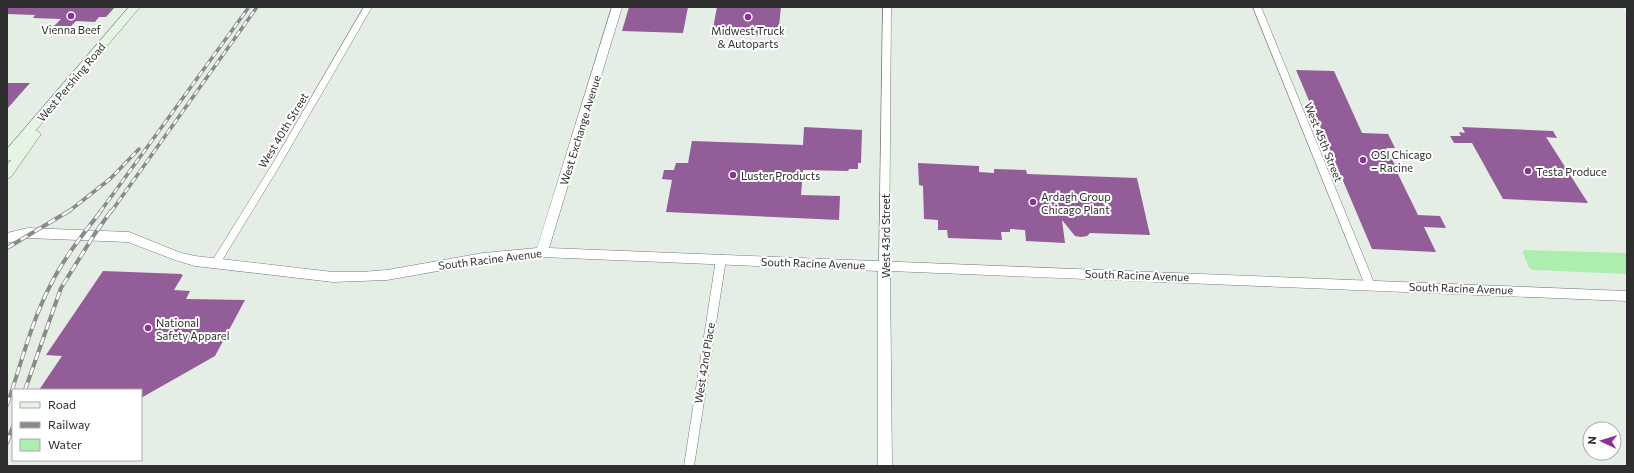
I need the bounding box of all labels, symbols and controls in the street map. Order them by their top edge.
marker: Vienna Beef [66,11,76,21]
marker: Midwest Truck & Autoparts [743,12,753,22]
place label: Vienna Beef [41,23,101,36]
place label: Midwest Truck & Autoparts [711,24,785,50]
street label: West Pershing Road [34,40,108,124]
street label: West Exchange Avenue [557,73,603,187]
street label: West 40th Street [255,90,311,170]
street label: West 45th Street [1302,100,1346,184]
place label: OSI Chicago – Racine [1371,148,1432,174]
marker: OSI Chicago – Racine [1358,155,1368,165]
place label: Testa Produce [1536,165,1607,178]
marker: Testa Produce [1523,166,1533,176]
place label: Luster Products [741,169,820,182]
marker: Luster Products [728,170,738,180]
place label: Ardagh Group Chicago Plant [1041,190,1111,216]
street label: West 43rd Street [879,193,892,278]
marker: Ardagh Group Chicago Plant [1028,197,1038,207]
street label: South Racine Avenue [437,246,543,272]
street label: South Racine Avenue [761,255,866,271]
street label: South Racine Avenue [1085,267,1190,283]
street label: South Racine Avenue [1409,280,1514,296]
place label: National Safety Apparel [156,316,229,342]
street label: West 42nd Place [691,321,717,404]
marker: National Safety Apparel [143,323,153,333]
legend [12,389,142,461]
text: Road [48,397,76,411]
text: Railway [48,417,90,431]
north arrow [1582,421,1622,461]
text: N [1585,436,1598,445]
text: Water [48,437,82,451]

